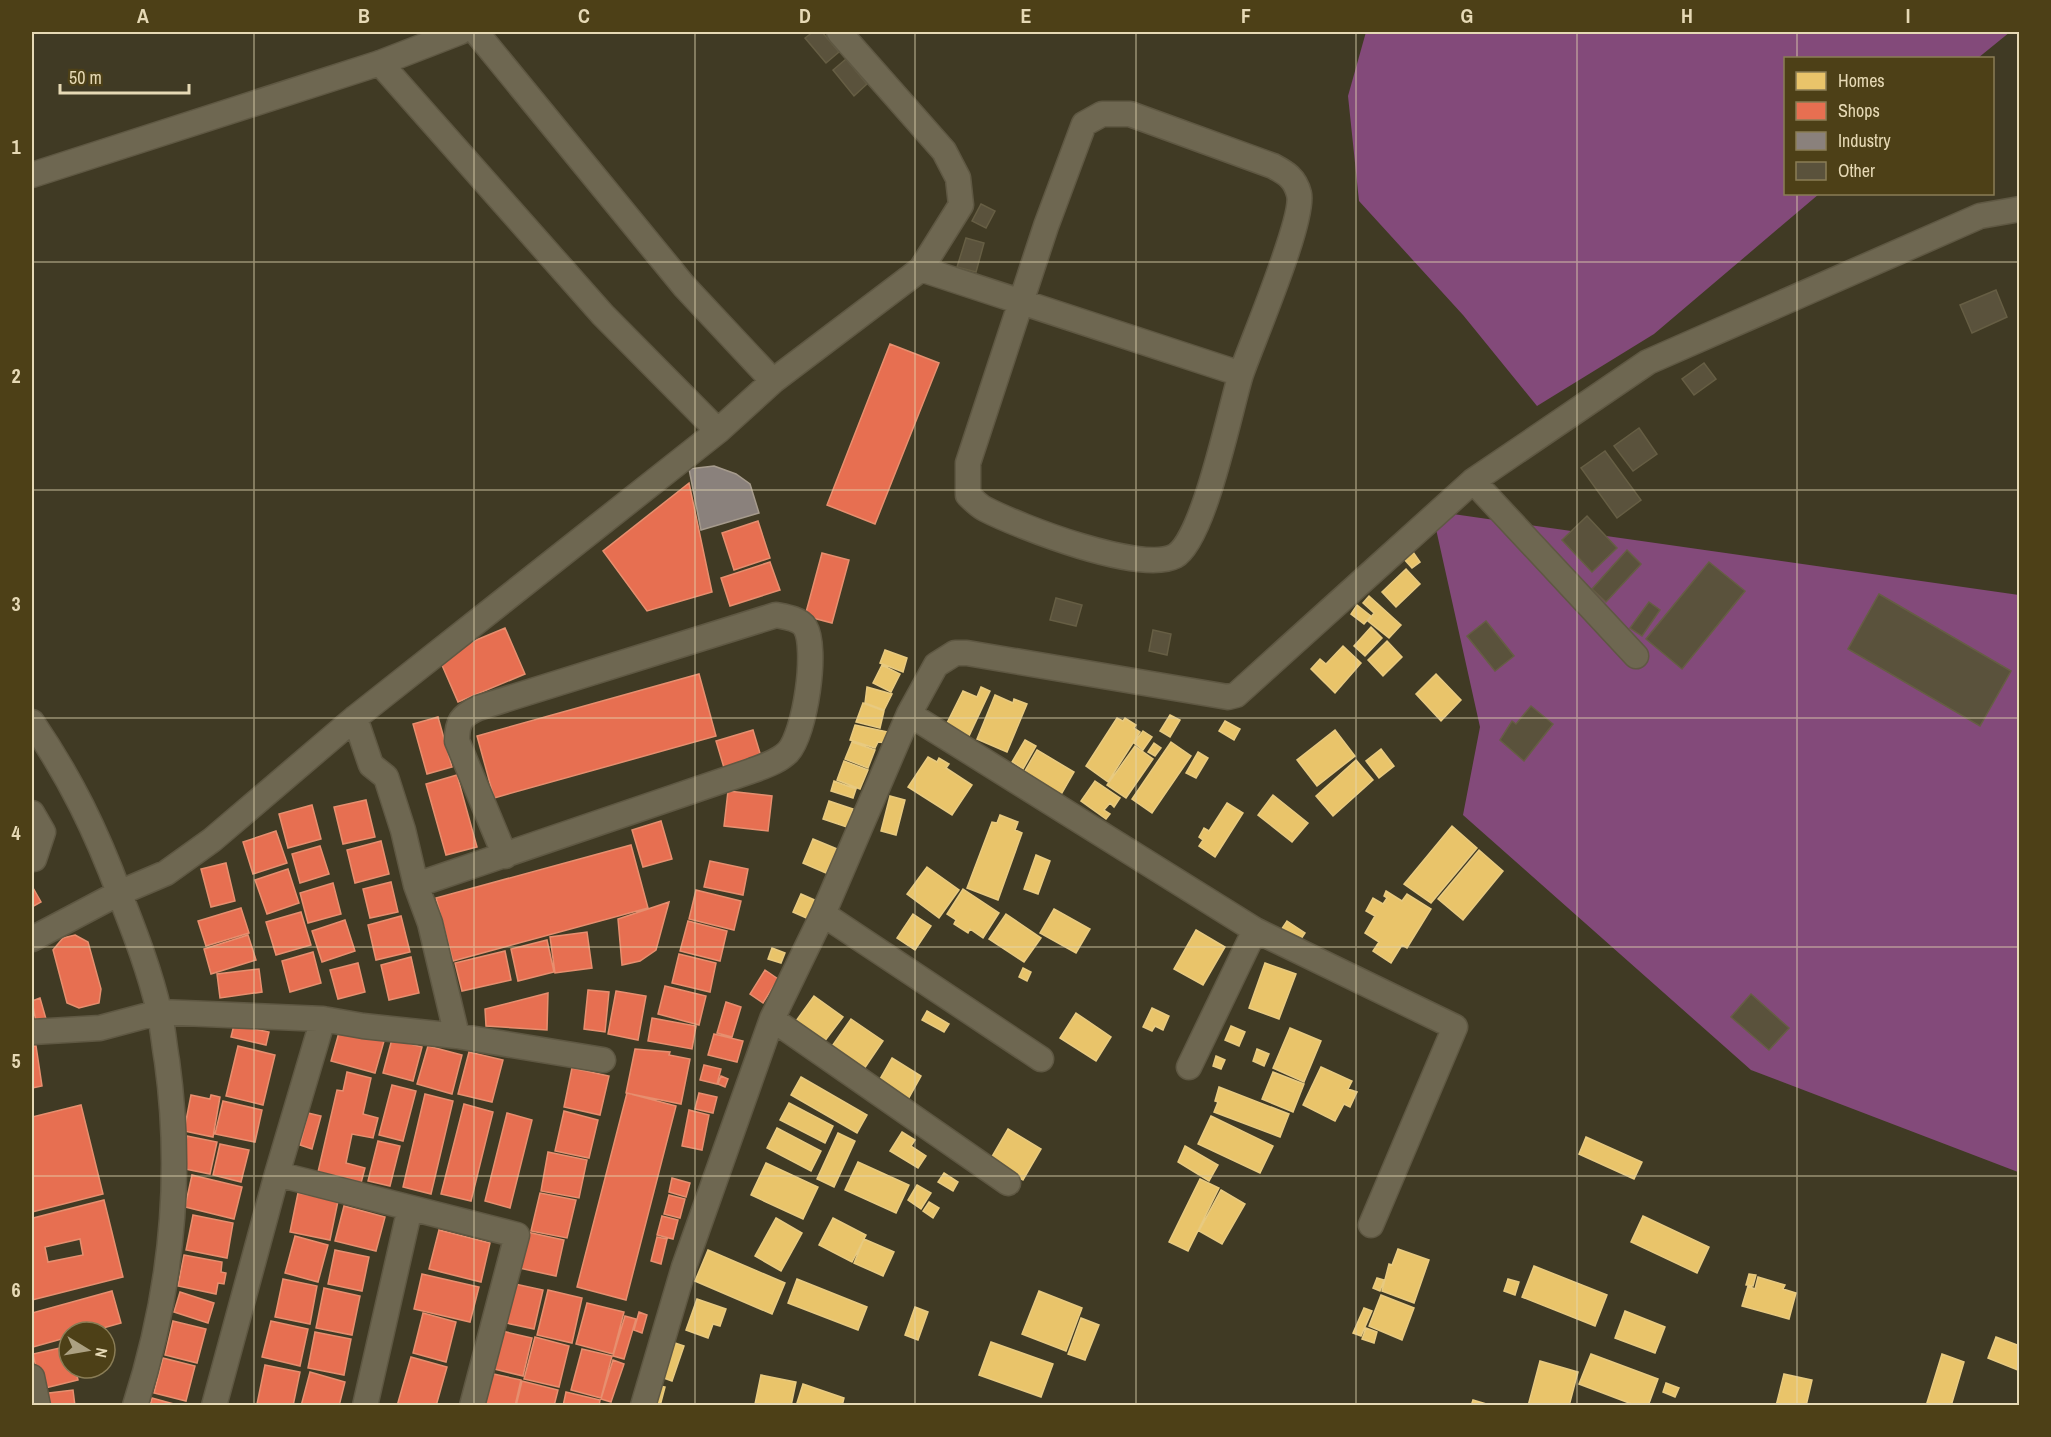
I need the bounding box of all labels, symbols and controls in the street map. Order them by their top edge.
text: A [137,2,149,29]
text: B [358,2,370,29]
text: C [578,2,590,29]
text: D [799,2,811,29]
text: E [1021,2,1032,29]
text: F [1241,2,1251,29]
text: G [1461,2,1473,29]
text: H [1681,2,1693,29]
text: I [1906,2,1910,29]
scale bar [60,57,189,95]
legend [1784,57,1994,195]
text: 50 m [69,65,102,90]
text: Homes [1838,68,1885,93]
text: Shops [1838,98,1880,123]
text: Industry [1838,128,1891,153]
text: 1 [11,133,21,160]
text: Other [1838,158,1875,183]
text: 2 [11,362,21,389]
text: 3 [11,590,21,617]
text: 4 [11,819,21,846]
text: 5 [11,1047,21,1074]
text: 6 [11,1276,21,1303]
north arrow [57,1320,117,1380]
text: N [90,1346,113,1360]

